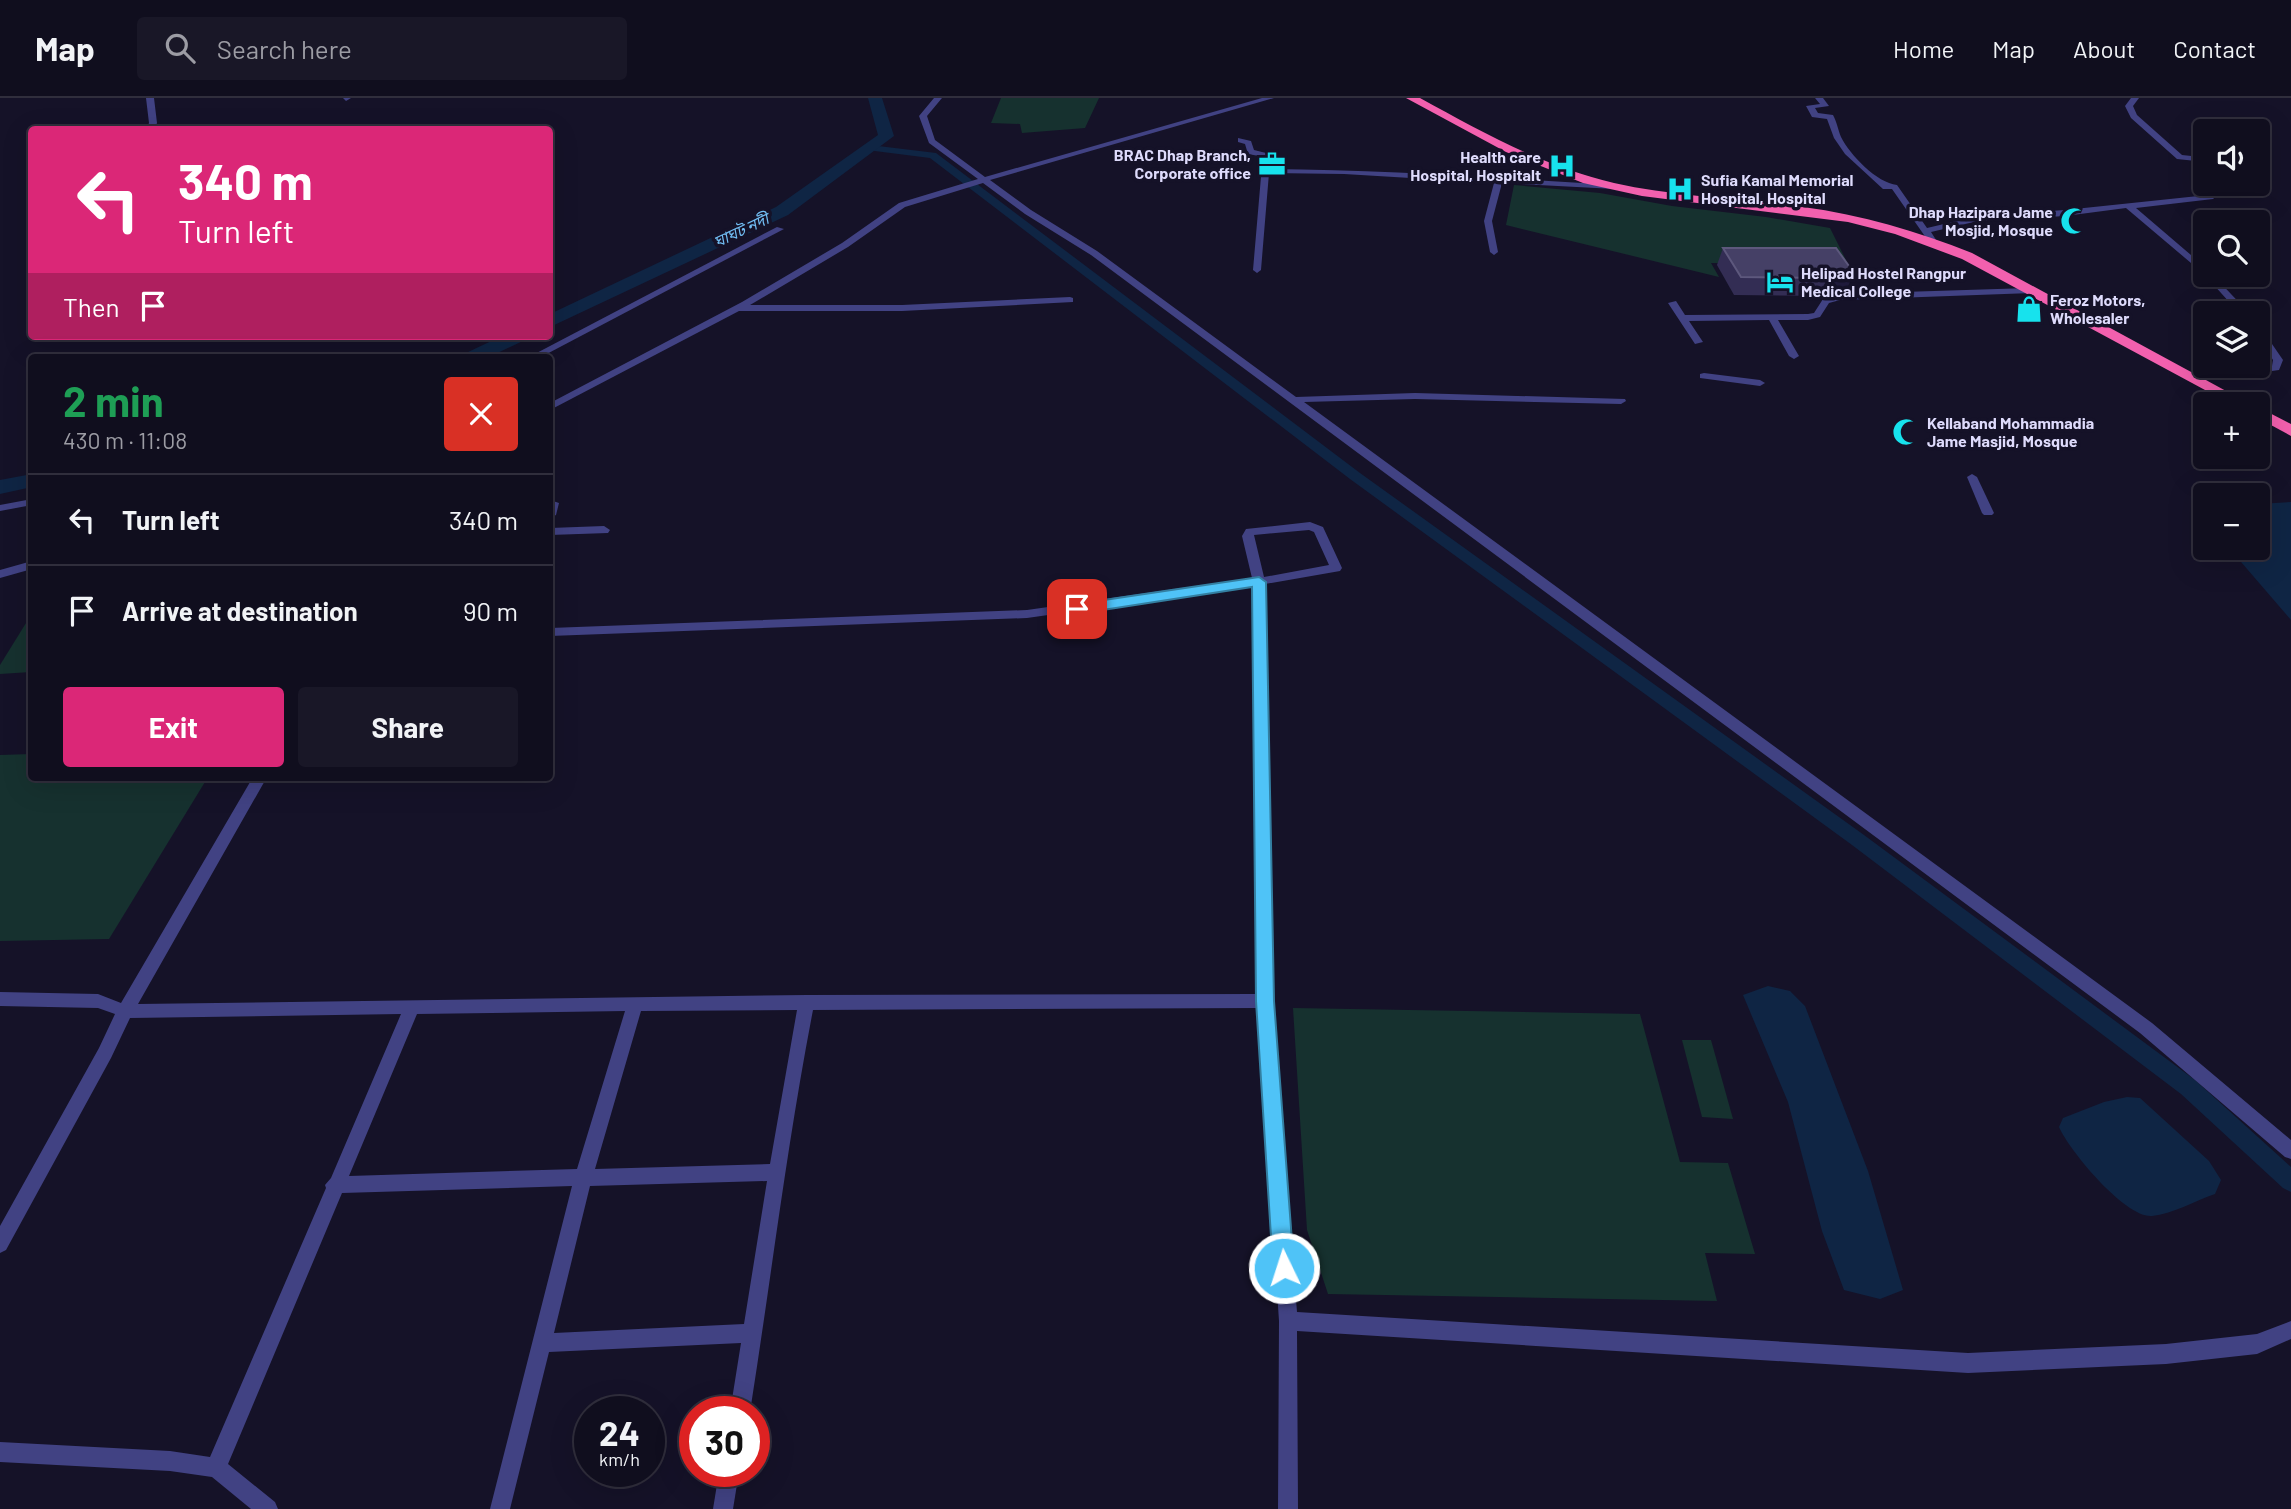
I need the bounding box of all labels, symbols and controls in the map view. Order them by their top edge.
search box [137,17,627,80]
text: Map [35,28,95,68]
icon: search [161,29,199,67]
text: Search here [217,33,352,64]
text: Home [1893,34,1954,63]
text: Map [1992,34,2035,63]
text: About [2073,34,2135,63]
text: Contact [2173,34,2256,63]
map controls [2193,119,2270,560]
button: sound [2193,119,2270,196]
place label: BRAC Dhap Branch, Corporate office [1114,145,1251,182]
place label: Health care Hospital, Hospitalt [1410,147,1541,184]
office icon: BRAC Dhap Branch, Corporate office [1257,149,1287,179]
text: 340 m [178,151,313,210]
hospital icon: Health care Hospital, Hospitalt [1547,151,1577,181]
icon: left [63,154,154,245]
place label: Sufia Kamal Memorial Hospital, Hospital [1701,170,1854,207]
hospital icon: Sufia Kamal Memorial Hospital, Hospital [1665,174,1695,204]
place label: Dhap Hazipara Jame Mosjid, Mosque [1909,202,2053,239]
mosque icon: Dhap Hazipara Jame Mosjid, Mosque [2059,206,2089,236]
water label: ঘাঘট নদী [710,207,774,251]
button: search [2193,210,2270,287]
text: Turn left [178,211,295,249]
place label: Helipad Hostel Rangpur Medical College [1801,263,1966,300]
hotel icon: Helipad Hostel Rangpur Medical College [1765,267,1795,297]
icon: arrive [134,287,172,325]
place label: Feroz Motors, Wholesaler [2050,290,2145,327]
text: Then [63,291,120,322]
shop icon: Feroz Motors, Wholesaler [2014,294,2044,324]
button: layers [2193,301,2270,378]
text: 2 min [63,375,164,425]
button: close [444,377,518,451]
button: + [2193,392,2270,469]
place label: Kellaband Mohammadia Jame Masjid, Mosque [1927,413,2094,450]
mosque icon: Kellaband Mohammadia Jame Masjid, Mosque [1891,417,1921,447]
text: 430 m · 11:08 [63,426,187,454]
button: − [2193,483,2270,560]
icon: left [63,501,101,539]
text: Turn left [122,504,220,535]
text: 340 m [449,504,518,535]
pin [1047,579,1107,639]
icon: arrive [1058,590,1096,628]
icon: arrive [63,592,101,630]
text: Arrive at destination [122,595,358,626]
text: 90 m [463,595,518,626]
button: Exit [63,687,284,767]
button: Share [298,687,518,767]
position arrow [1247,1231,1321,1305]
speed limit sign: 30 [679,1396,770,1487]
text: 24 [599,1411,640,1453]
text: km/h [599,1448,640,1470]

